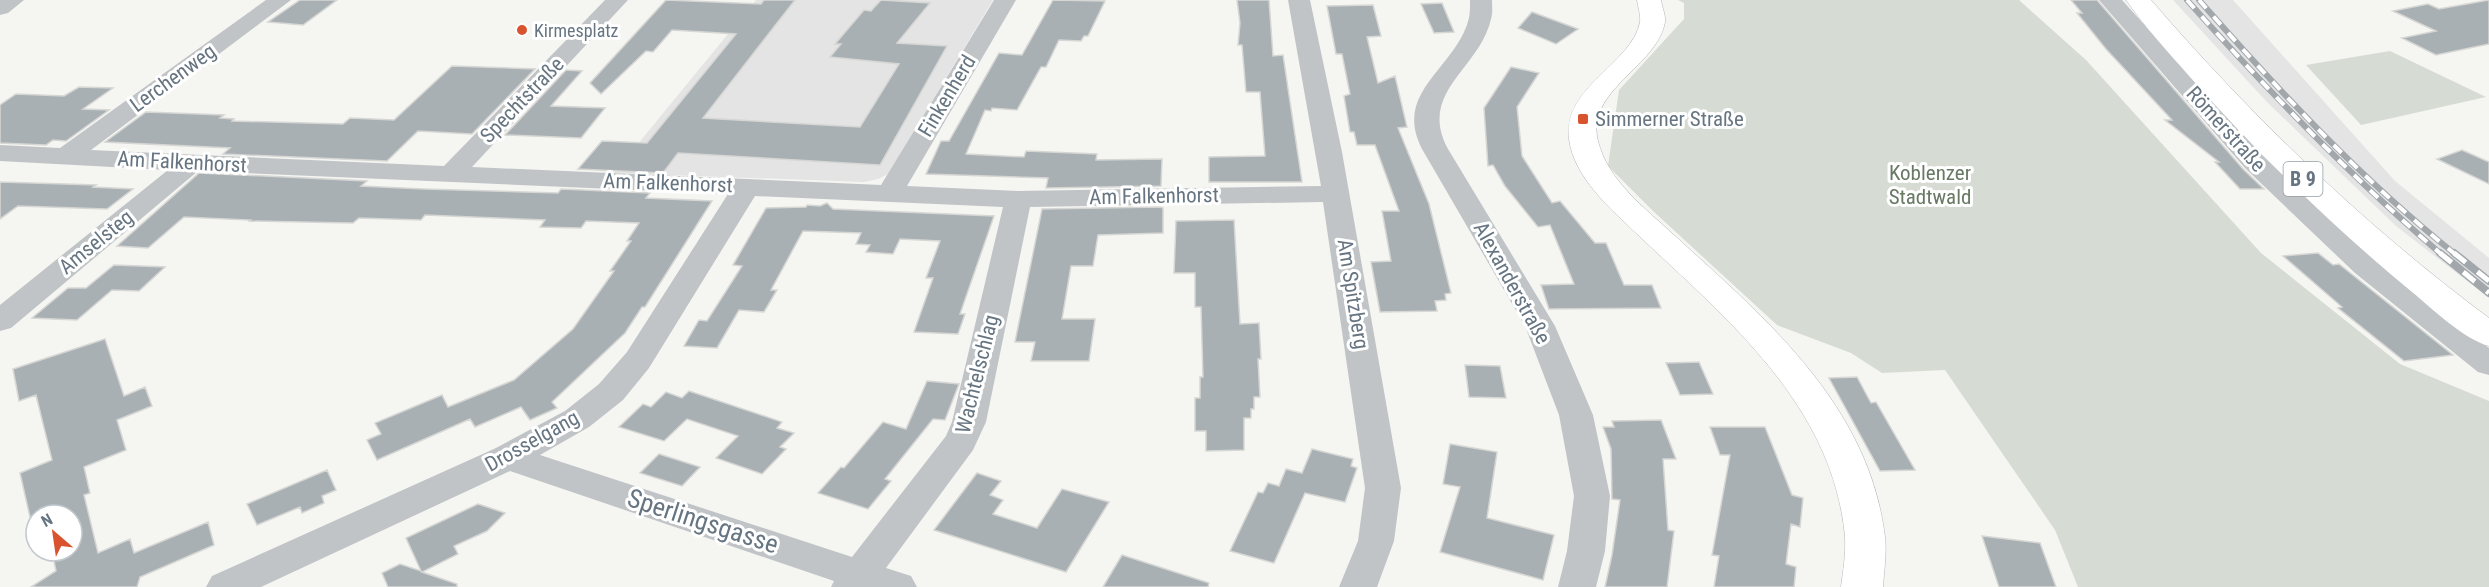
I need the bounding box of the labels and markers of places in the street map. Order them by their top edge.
place label: Kirmesplatz [534,20,619,41]
marker: Kirmesplatz [515,23,529,37]
place label: Simmerner Straße [1595,107,1744,131]
marker: Simmerner Straße [1576,112,1590,126]

